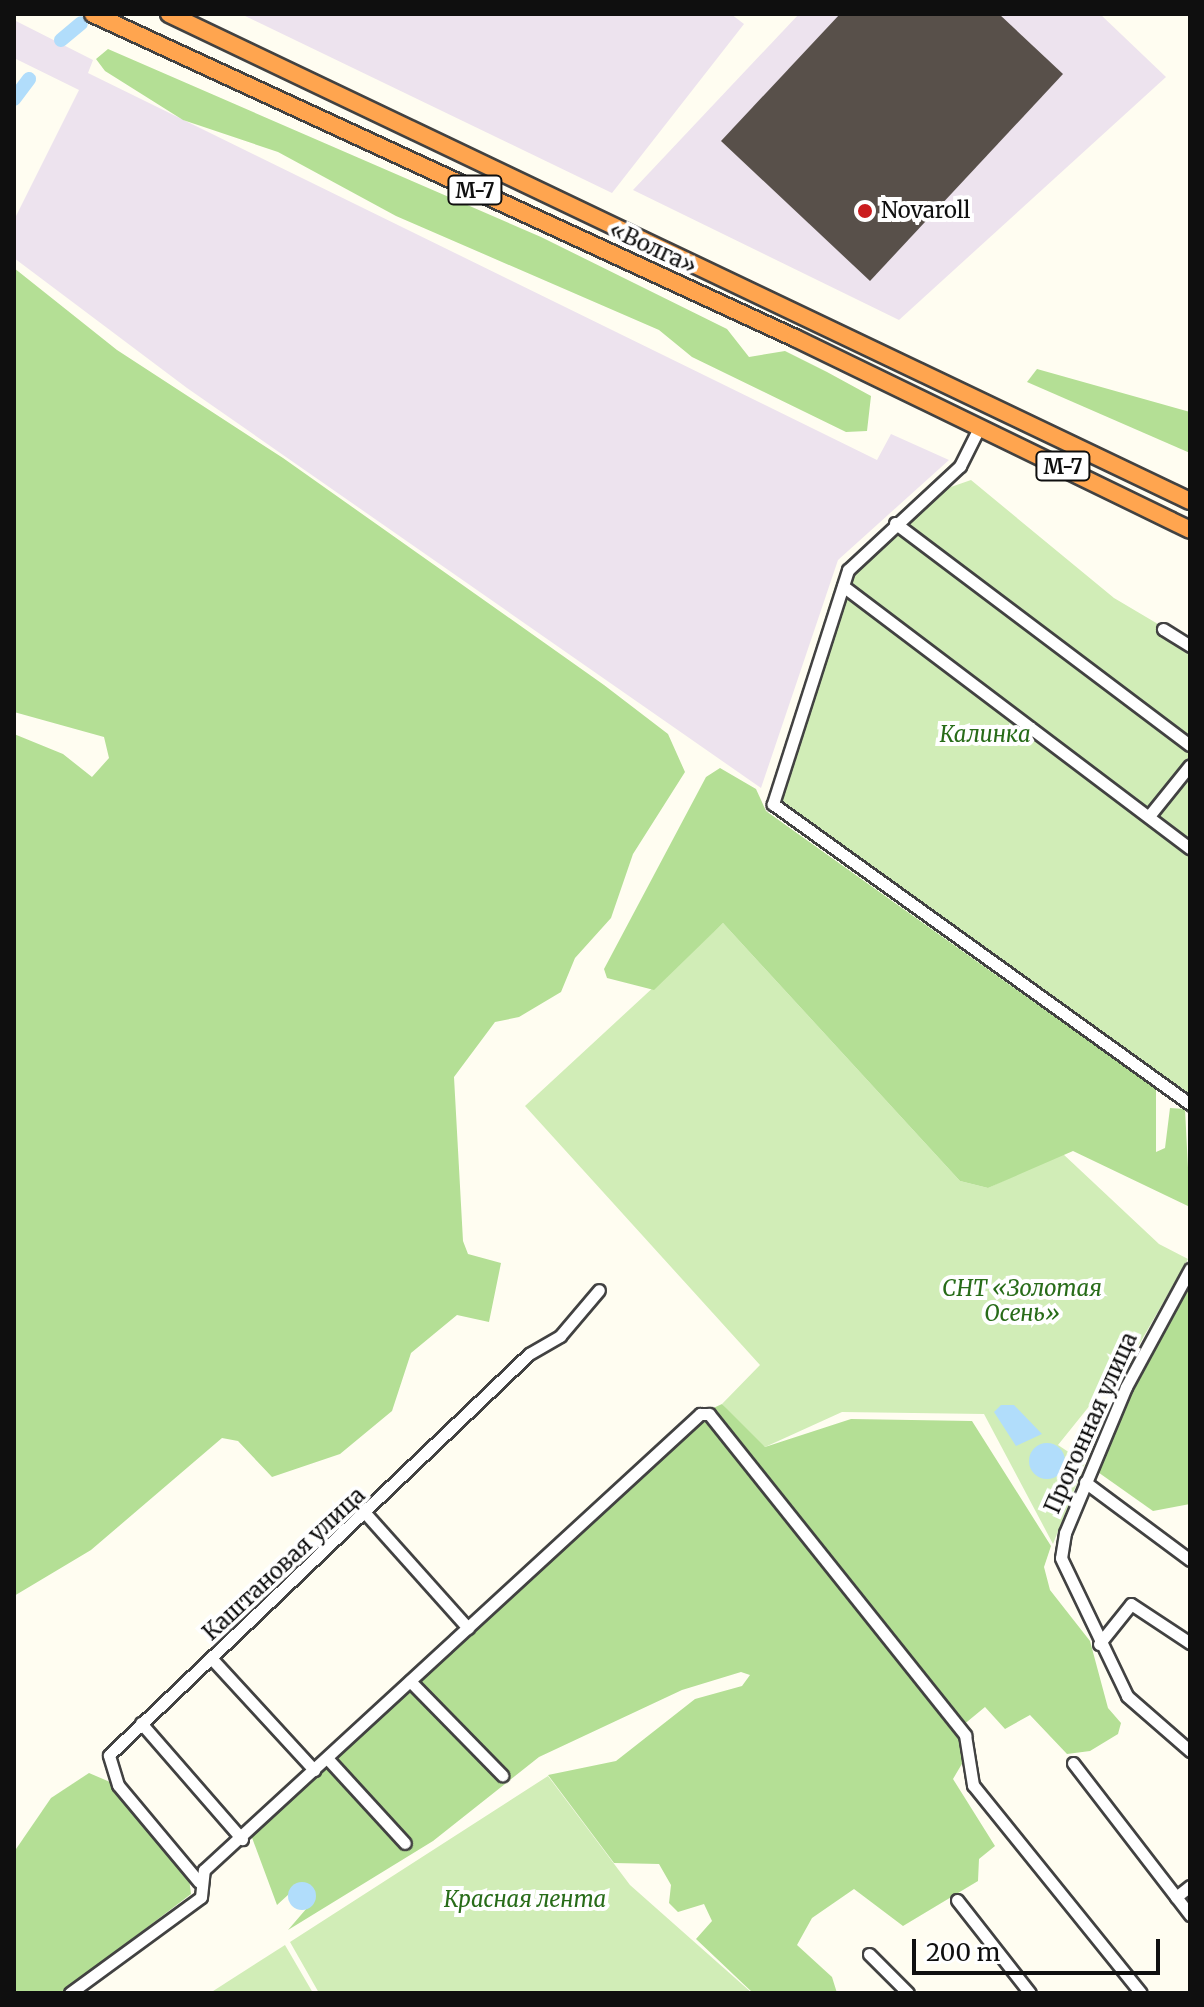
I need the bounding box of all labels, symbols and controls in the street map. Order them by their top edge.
road number: М-7 [447,174,503,206]
place label: Novaroll [881,198,970,224]
marker: Novaroll [856,202,874,220]
street label: «Волга» [605,216,701,280]
road number: М-7 [1035,450,1091,482]
park label: Калинка [940,722,1030,748]
park label: СНТ «Золотая Осень» [942,1275,1102,1326]
street label: Прогонная улица [1039,1328,1143,1518]
street label: Каштановая улица [197,1482,371,1646]
park label: Красная лента [444,1887,606,1913]
scale bar [916,1923,1164,1973]
text: 200 m [926,1937,1000,1968]

